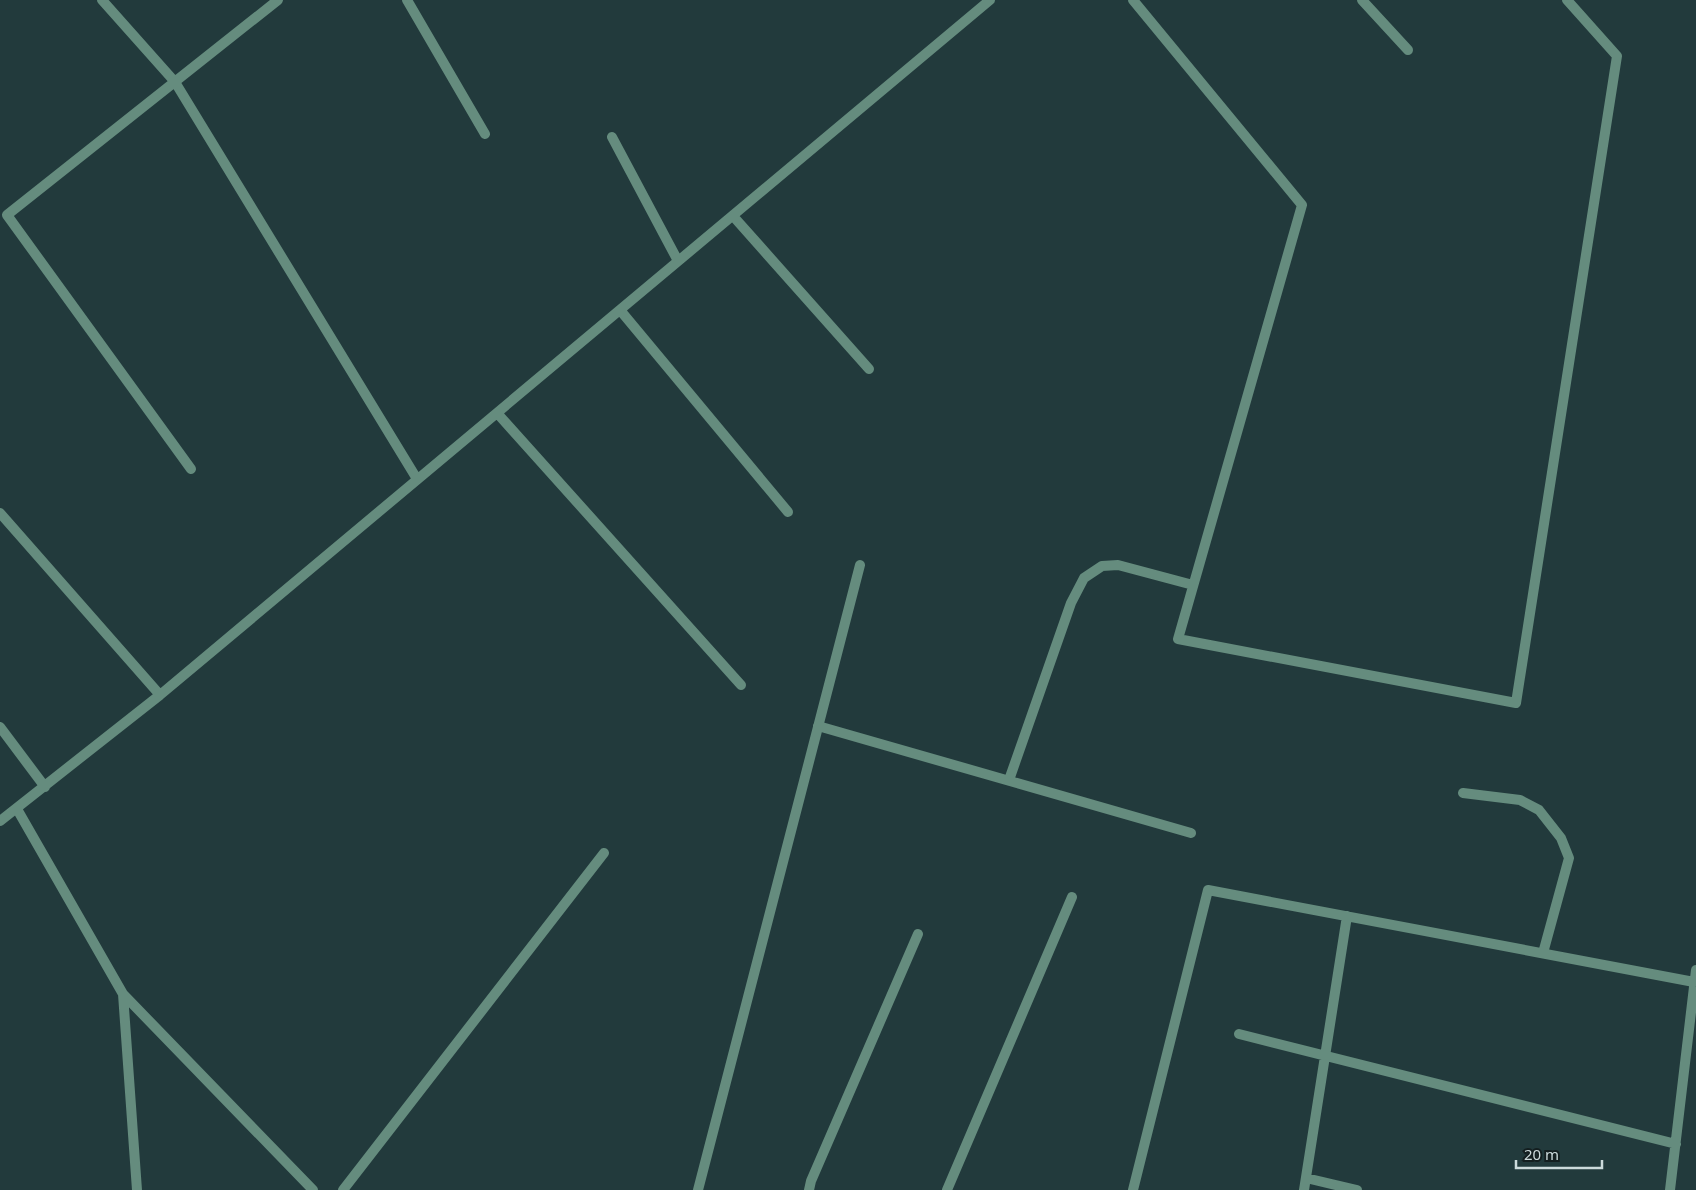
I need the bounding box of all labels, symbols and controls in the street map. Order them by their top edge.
scale bar [1516,1138,1602,1170]
text: 20 m [1524,1144,1559,1164]

